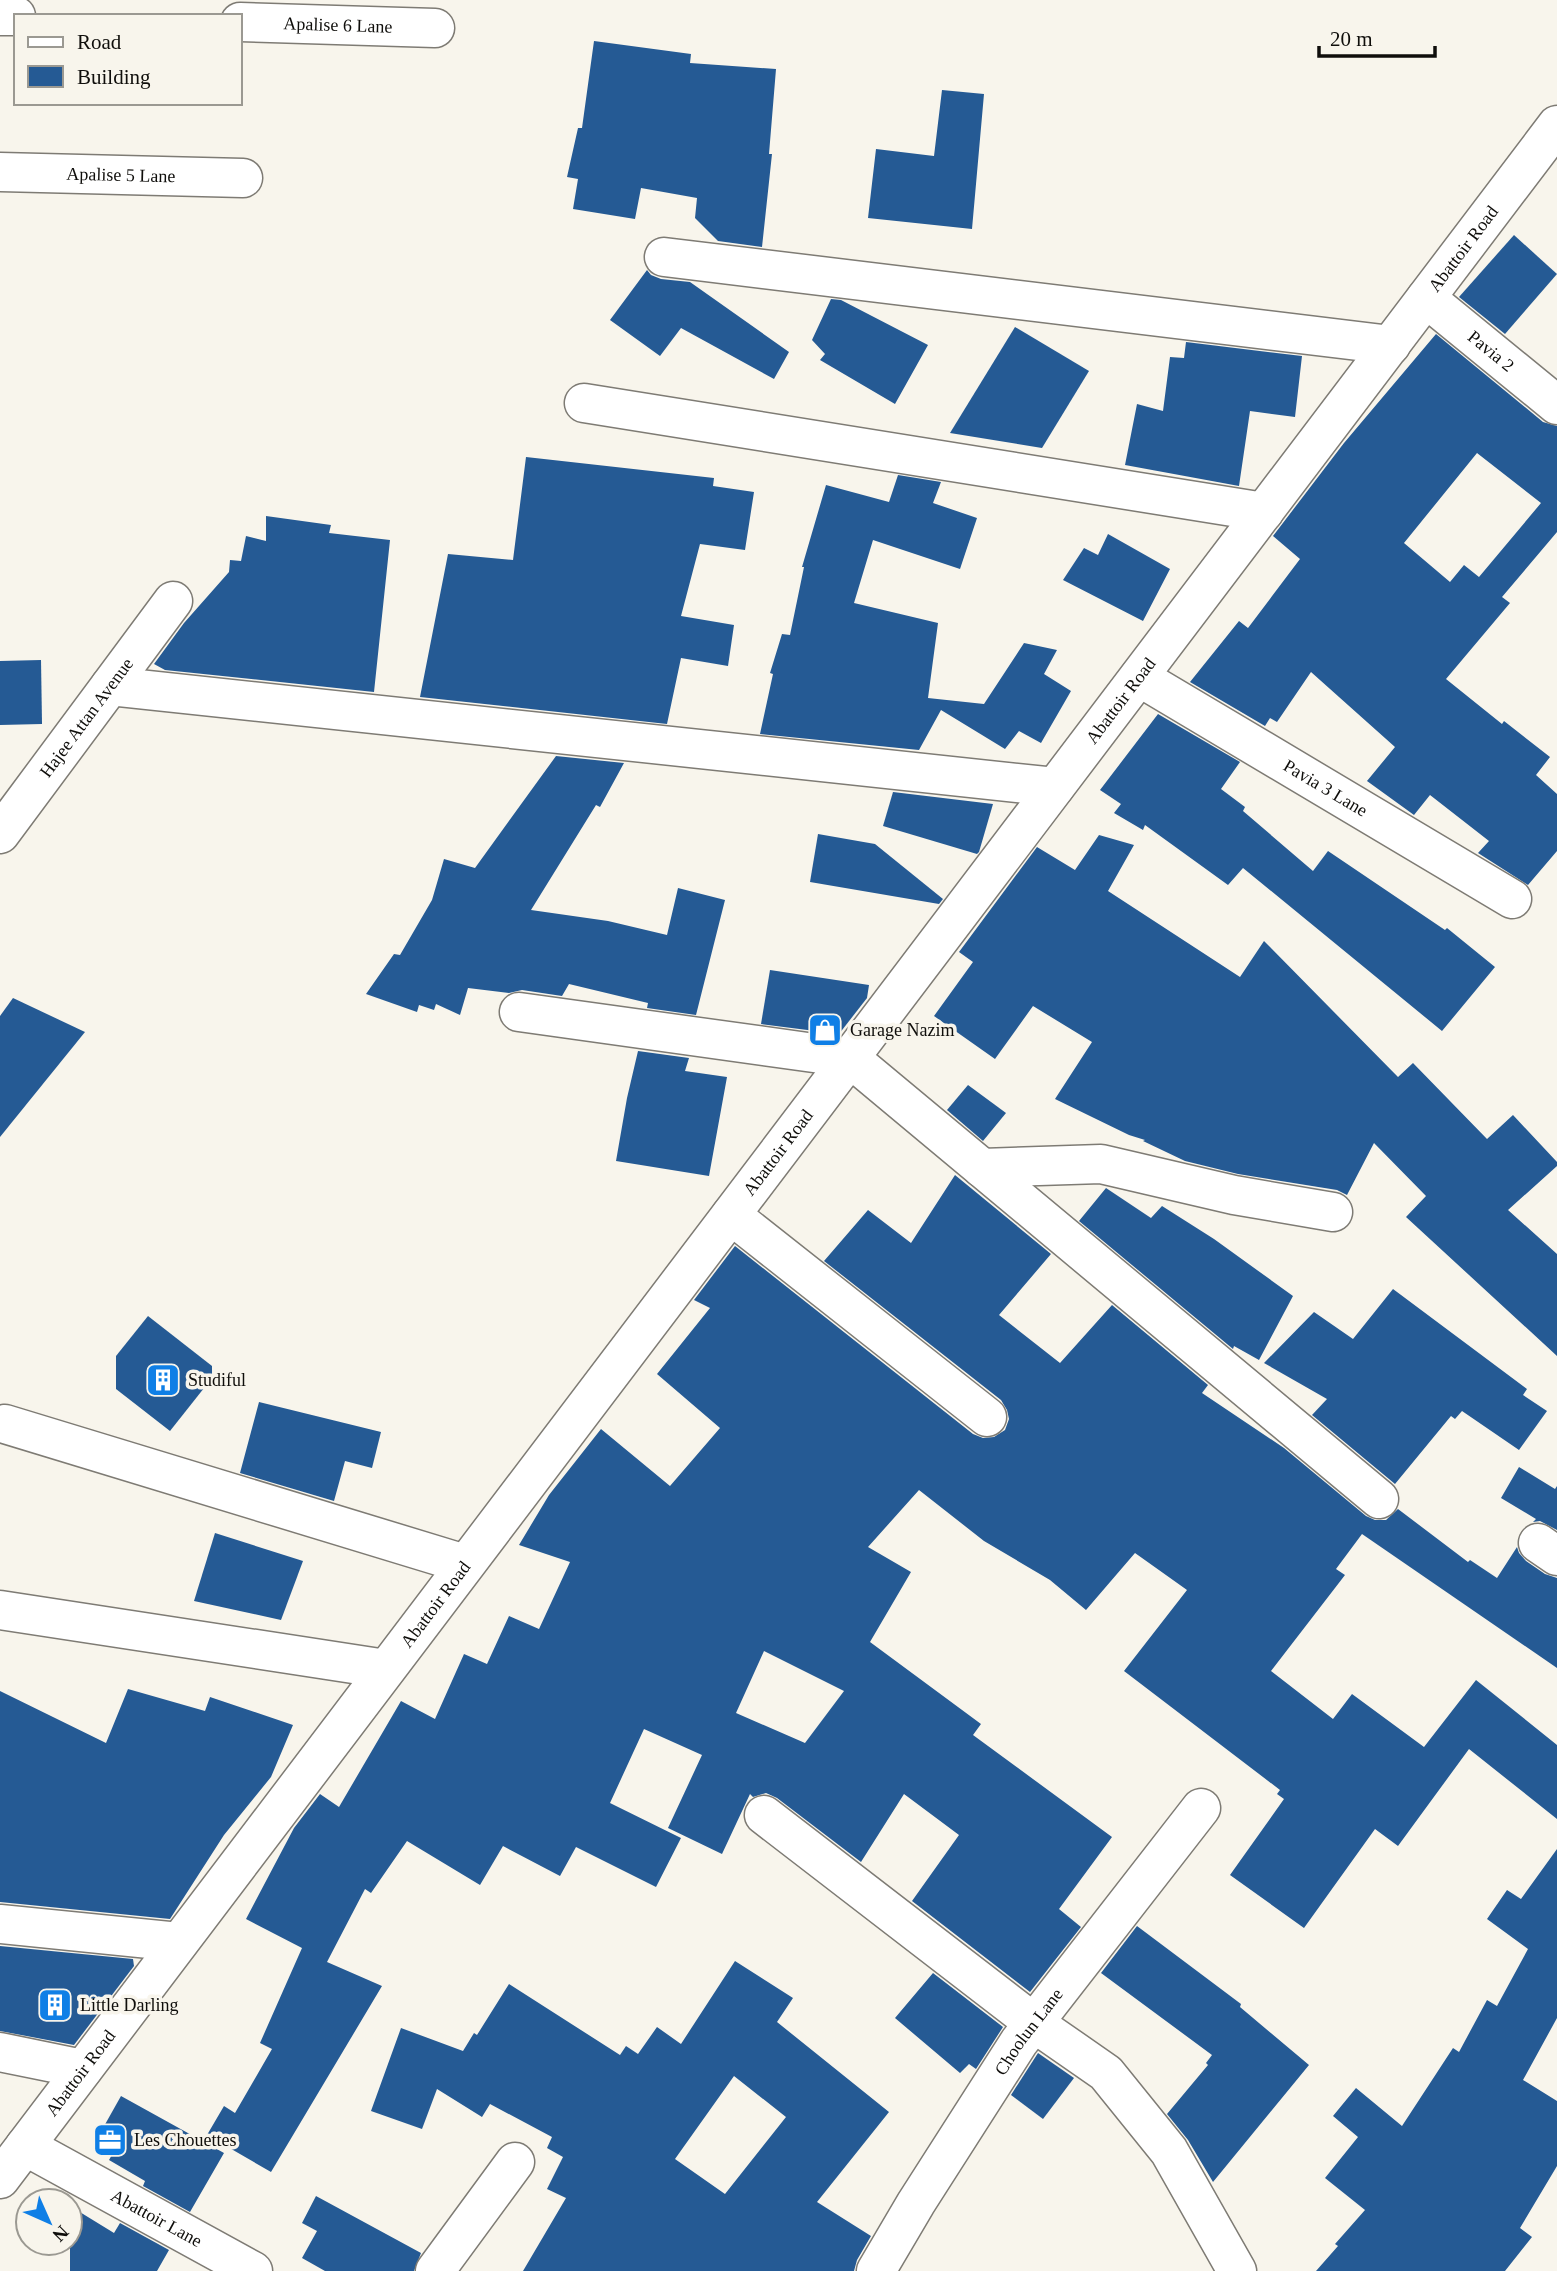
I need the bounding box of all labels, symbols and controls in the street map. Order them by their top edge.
street label: Apalise 6 Lane [283,13,393,37]
legend [14,14,242,105]
scale bar [1319,14,1434,58]
text: 20 m [1330,27,1373,51]
text: Road [77,30,122,54]
text: Building [77,65,151,89]
street label: Apalise 5 Lane [66,164,176,186]
street label: Abattoir Road [1424,202,1502,296]
street label: Pavia 2 [1464,326,1518,376]
street label: Hajee Attan Avenue [36,654,137,781]
street label: Abattoir Road [1082,654,1160,748]
street label: Pavia 3 Lane [1280,755,1371,821]
shop icon: Garage Nazim [806,1011,844,1049]
place label: Garage Nazim [850,1020,954,1040]
street label: Abattoir Road [739,1106,817,1199]
building icon: Studiful [144,1361,182,1399]
place label: Studiful [188,1370,246,1390]
street label: Abattoir Road [397,1558,474,1651]
street label: Choolun Lane [990,1984,1067,2079]
building icon: Little Darling [36,1986,74,2024]
place label: Little Darling [80,1995,178,2015]
street label: Abattoir Road [41,2026,119,2120]
office icon: Les Chouettes [91,2121,129,2159]
place label: Les Chouettes [134,2130,236,2150]
street label: Abattoir Lane [108,2185,205,2251]
north arrow [14,2187,84,2257]
text: N [48,2221,73,2246]

